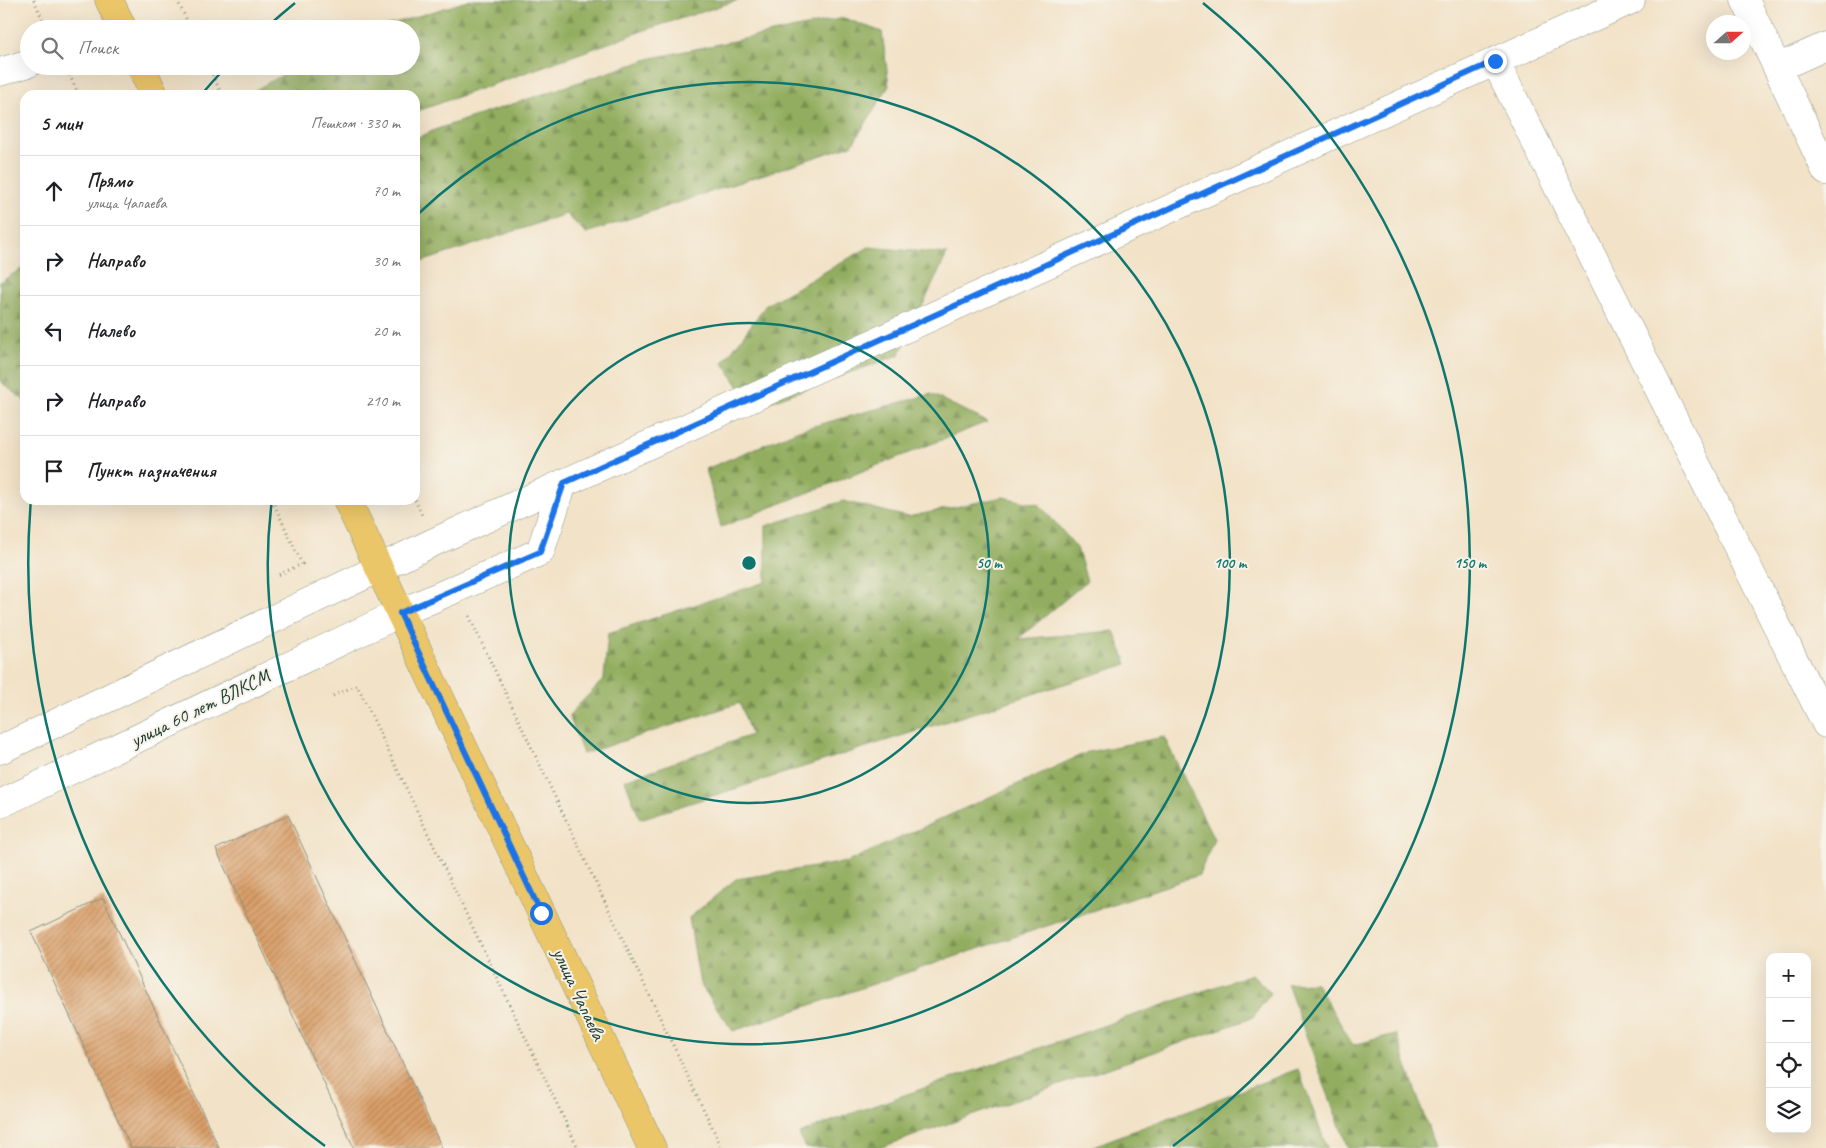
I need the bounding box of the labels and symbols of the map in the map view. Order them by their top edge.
north arrow [1706,15,1751,60]
route end [1484,50,1507,73]
centre of rings [740,554,758,572]
text: 50 m [976,554,1003,573]
text: 100 m [1214,554,1248,573]
text: 150 m [1454,554,1488,573]
street label: улица 60 лет ВЛКСМ [125,663,275,753]
route start [530,902,553,925]
street label: улица Чапаева [546,943,612,1045]

